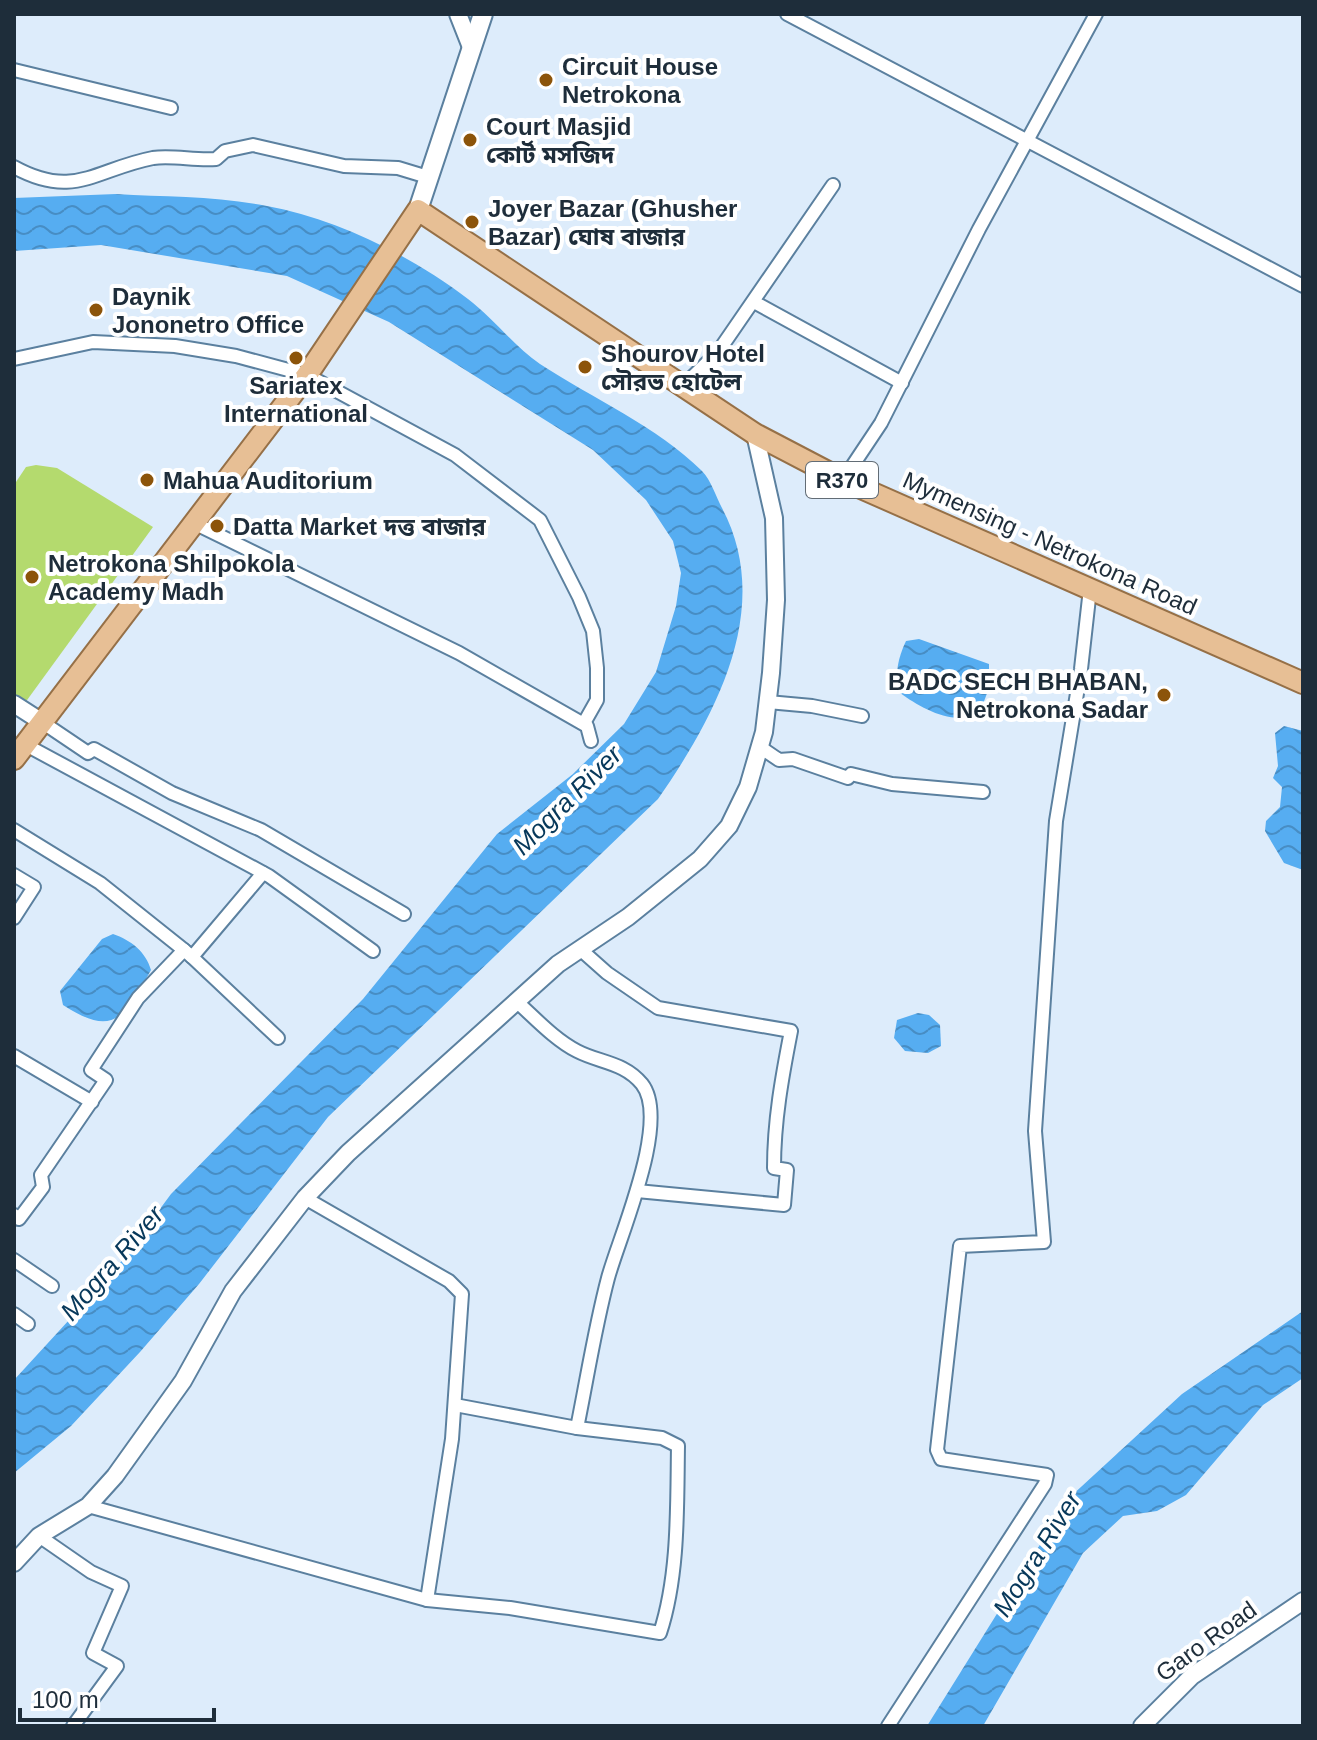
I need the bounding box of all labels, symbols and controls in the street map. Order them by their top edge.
place label: Circuit House Netrokona [562,53,718,108]
marker: Circuit House Netrokona [537,71,555,89]
place label: Court Masjid কোর্ট মসজিদ [486,113,631,168]
marker: Court Masjid কোর্ট মসজিদ [461,131,479,149]
place label: Joyer Bazar (Ghusher Bazar) ঘোষ বাজার [488,195,737,250]
marker: Joyer Bazar (Ghusher Bazar) ঘোষ বাজার [463,213,481,231]
place label: Daynik Jononetro Office [112,283,304,338]
marker: Daynik Jononetro Office [87,301,105,319]
place label: Shourov Hotel সৌরভ হোটেল [601,340,765,395]
marker: Sariatex International [287,349,305,367]
marker: Shourov Hotel সৌরভ হোটেল [576,358,594,376]
place label: Sariatex International [224,372,368,427]
road number: R370 [806,462,878,498]
street label: Mymensing - Netrokona Road [899,466,1201,620]
place label: Mahua Auditorium [163,467,373,494]
marker: Mahua Auditorium [138,471,156,489]
place label: Datta Market দত্ত বাজার [233,513,486,540]
marker: Datta Market দত্ত বাজার [208,517,226,535]
place label: Netrokona Shilpokola Academy Madh [48,550,295,605]
marker: Netrokona Shilpokola Academy Madh [23,568,41,586]
place label: BADC SECH BHABAN, Netrokona Sadar [888,668,1148,723]
marker: BADC SECH BHABAN, Netrokona Sadar [1155,686,1173,704]
water label: Mogra River [506,738,629,861]
water label: Mogra River [54,1199,171,1326]
water label: Mogra River [987,1485,1088,1622]
street label: Garo Road [1151,1596,1261,1686]
scale bar [20,1672,214,1722]
text: 100 m [32,1686,99,1713]

